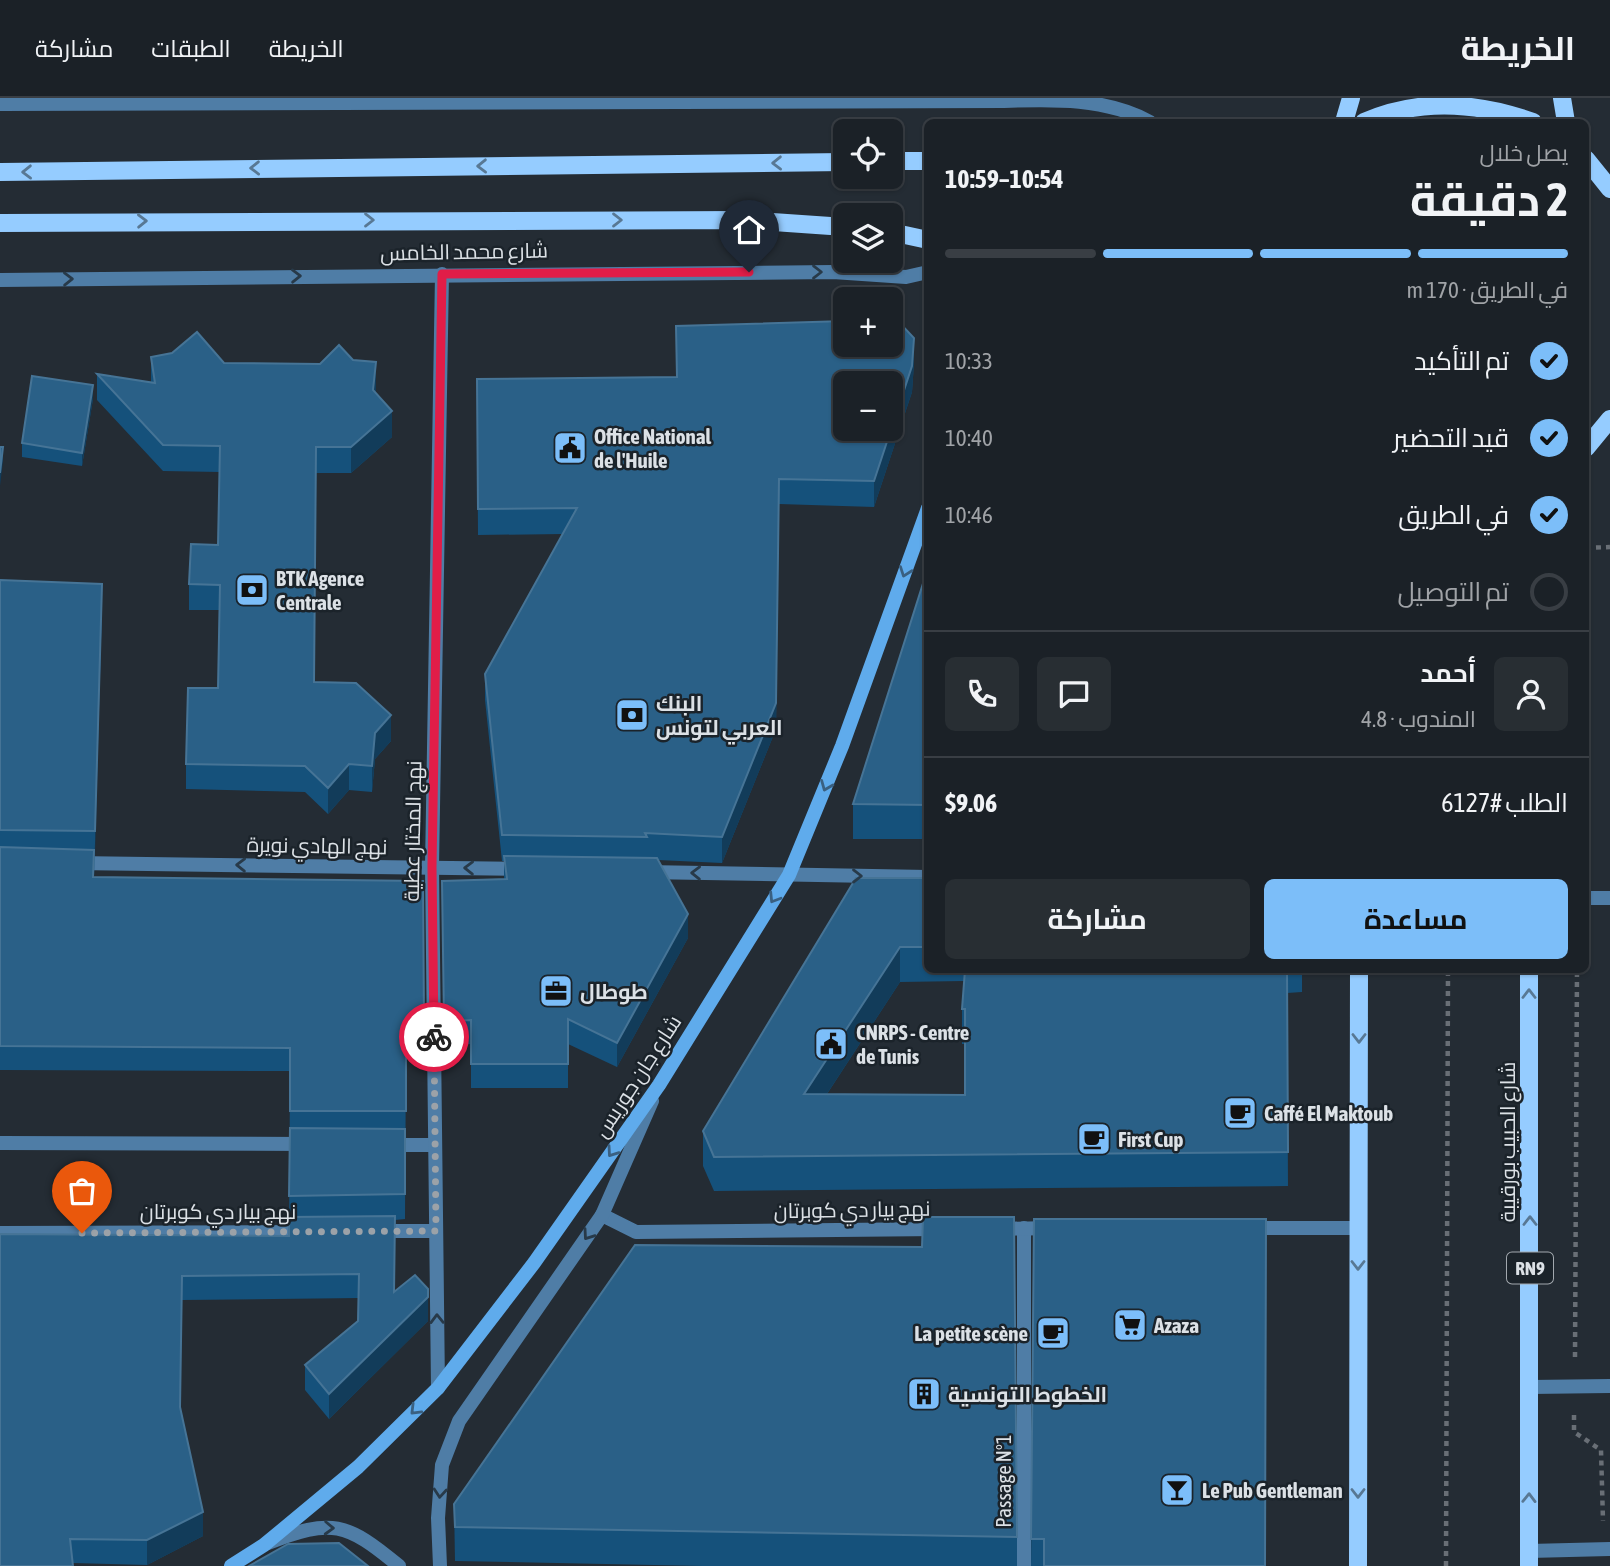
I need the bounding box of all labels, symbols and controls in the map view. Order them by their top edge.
text: الخريطة [1461,29,1575,67]
text: مشاركة [35,35,113,62]
text: الطبقات [151,35,231,62]
text: الخريطة [269,35,344,62]
map controls [833,119,903,441]
button: locate [833,119,903,189]
text: يصل خلال [1479,140,1568,166]
one-way arrow [771,155,782,171]
one-way arrow [476,158,487,174]
one-way arrow [249,161,260,176]
one-way arrow [21,164,32,180]
text: 10:54–10:59 [945,164,1063,194]
text: 2 دقيقة [1410,173,1568,226]
pin [719,200,779,272]
button: layers [833,203,903,273]
icon: home [730,211,768,249]
one-way arrow [364,212,375,228]
one-way arrow [612,212,623,228]
one-way arrow [137,213,147,229]
street label: شارع محمد الخامس [380,238,548,267]
one-way arrow [812,264,823,280]
one-way arrow [291,268,301,284]
one-way arrow [63,272,74,287]
text: في الطريق · 170 m [1407,277,1568,303]
button: + [833,287,903,357]
icon: check [1530,342,1568,380]
text: تم التأكيد [1414,346,1509,376]
text: 10:33 [945,348,993,374]
button: − [833,371,903,441]
icon: check [1530,419,1568,457]
text: قيد التحضير [1393,423,1509,453]
place label: Office National de l'Huile [594,424,712,472]
text: 10:40 [945,425,993,451]
public building icon: Office National de l'Huile [551,429,589,467]
icon: check [1530,496,1568,534]
text: في الطريق [1398,500,1509,530]
text: 10:46 [945,502,993,528]
place label: BTK Agence Centrale [276,566,364,614]
one-way arrow [899,566,913,578]
bank icon: BTK Agence Centrale [233,571,271,609]
text: تم التوصيل [1397,577,1509,607]
button: phone [945,657,1019,731]
button: chat [1037,657,1111,731]
button: person [1494,657,1568,731]
text: أحمد [1420,658,1476,688]
place label: البنك العربي لتونس [656,691,783,745]
bank icon: البنك العربي لتونس [613,696,651,734]
text: المندوب · 4.8 [1361,706,1476,732]
street label: نهج المختار عطية [399,760,428,902]
one-way arrow [820,778,834,791]
text: $9.06 [945,788,997,818]
text: الطلب #6127 [1441,788,1568,818]
street label: نهج الهادي نويرة [246,832,388,863]
one-way arrow [236,857,246,873]
one-way arrow [463,860,473,876]
one-way arrow [690,865,701,880]
one-way arrow [852,868,863,884]
button: مشاركة [945,879,1250,959]
button: مساعدة [1264,879,1568,959]
one-way arrow [770,891,783,904]
office icon: طوطال [537,972,575,1010]
place label: طوطال [580,979,648,1005]
one-way arrow [1521,988,1537,999]
courier [399,1002,469,1072]
street label: شارع جان جوريس [589,1010,688,1143]
icon: bike [415,1018,453,1056]
place label: CNRPS - Centre de Tunis [856,1020,969,1068]
public building icon: CNRPS - Centre de Tunis [812,1025,850,1063]
one-way arrow [1351,1033,1367,1043]
street label: شارع الحبيب بورقيبة [1495,1062,1522,1222]
cafe icon: Caffé El Maktoub [1221,1094,1259,1132]
place label: Caffé El Maktoub [1264,1101,1393,1125]
cafe icon: First Cup [1075,1120,1113,1158]
place label: First Cup [1118,1127,1183,1151]
one-way arrow [608,1144,620,1157]
pin [52,1161,112,1233]
icon: bag [63,1172,101,1210]
street label: نهج بيار دي كوبرتان [773,1196,931,1227]
street label: نهج بيار دي كوبرتان [140,1199,296,1228]
one-way arrow [1522,1216,1538,1226]
one-way arrow [584,1227,596,1240]
road number: RN9 [1507,1252,1553,1284]
one-way arrow [1350,1260,1366,1271]
supermarket icon: Azaza [1111,1306,1149,1344]
place label: Azaza [1153,1313,1199,1337]
one-way arrow [429,1314,445,1324]
cafe icon: La petite scène [1034,1314,1072,1352]
place label: La petite scène [914,1321,1028,1345]
building icon: الخطوط التونسية [905,1375,943,1413]
place label: الخطوط التونسية [948,1382,1107,1408]
one-way arrow [410,1402,423,1415]
street label: Passage N°1 [991,1434,1015,1528]
bar icon: Le Pub Gentleman [1158,1471,1196,1509]
place label: Le Pub Gentleman [1202,1478,1343,1502]
one-way arrow [433,1487,448,1498]
one-way arrow [1350,1488,1366,1498]
one-way arrow [1521,1492,1537,1503]
one-way arrow [323,1520,334,1535]

